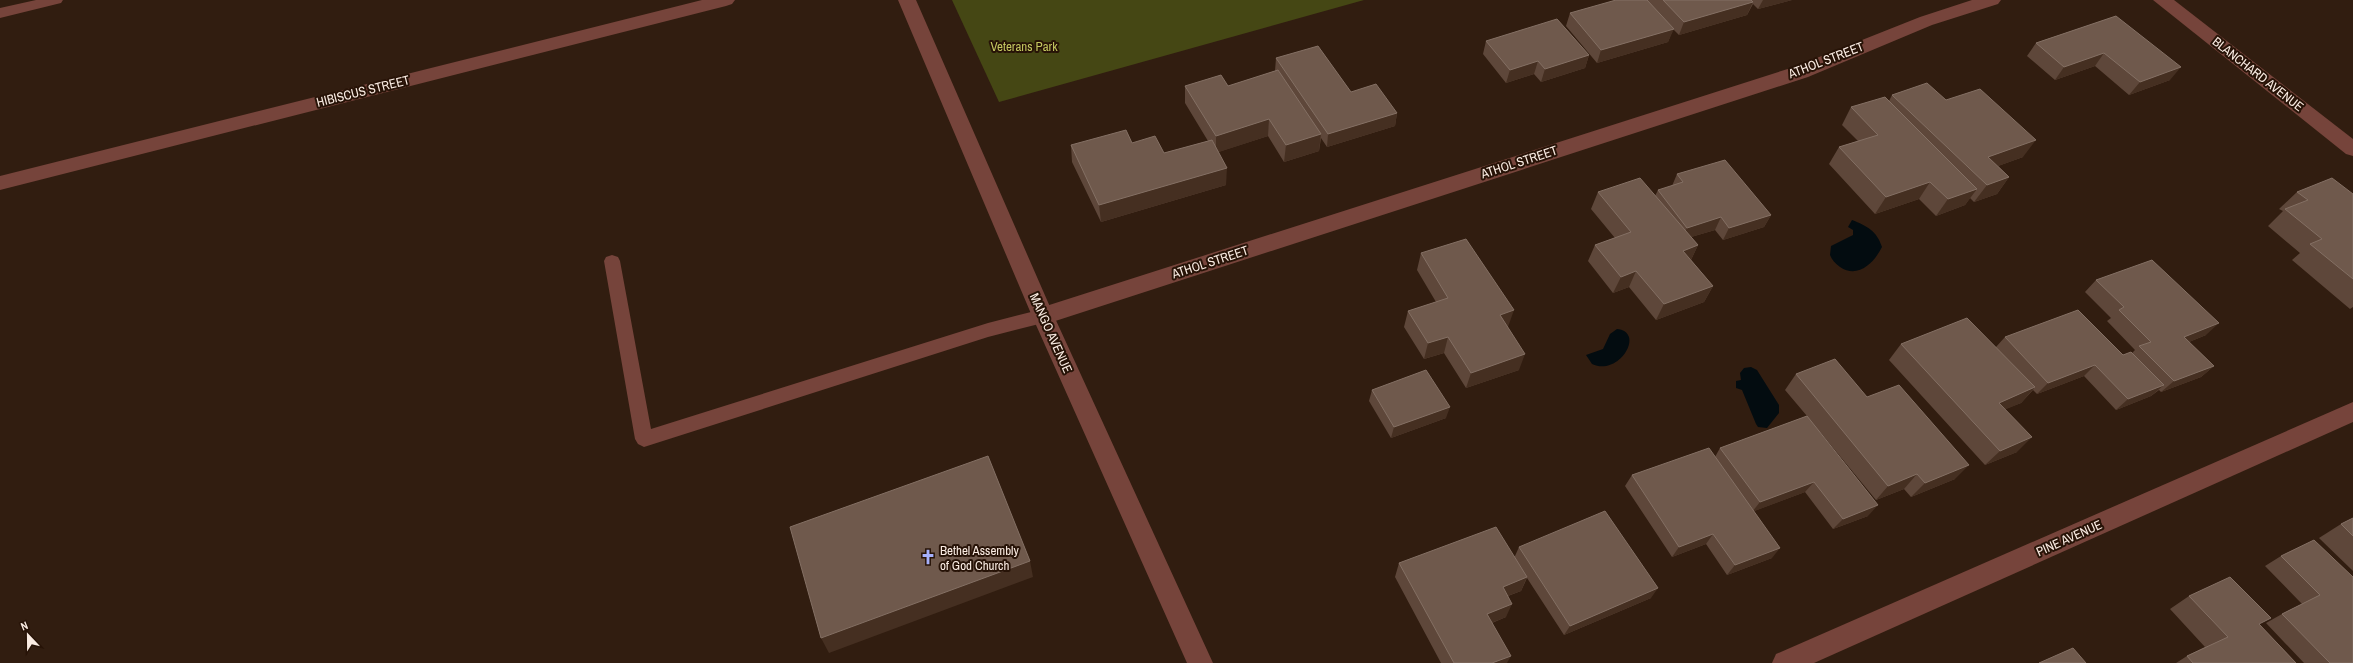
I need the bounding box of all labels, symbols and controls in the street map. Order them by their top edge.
street label: BLANCHARD AVENUE [2209,33,2307,115]
park label: Veterans Park [991,38,1058,55]
street label: ATHOL STREET [1785,38,1867,83]
street label: HIBISCUS STREET [315,71,412,111]
street label: ATHOL STREET [1478,142,1560,183]
street label: ATHOL STREET [1169,242,1251,283]
street label: MANGO AVENUE [1026,290,1076,376]
street label: PINE AVENUE [2033,516,2105,560]
place label: Bethel Assembly of God Church [940,542,1019,574]
church icon: Bethel Assembly of God Church [919,548,937,566]
north arrow [8,615,48,655]
text: N [19,618,30,633]

